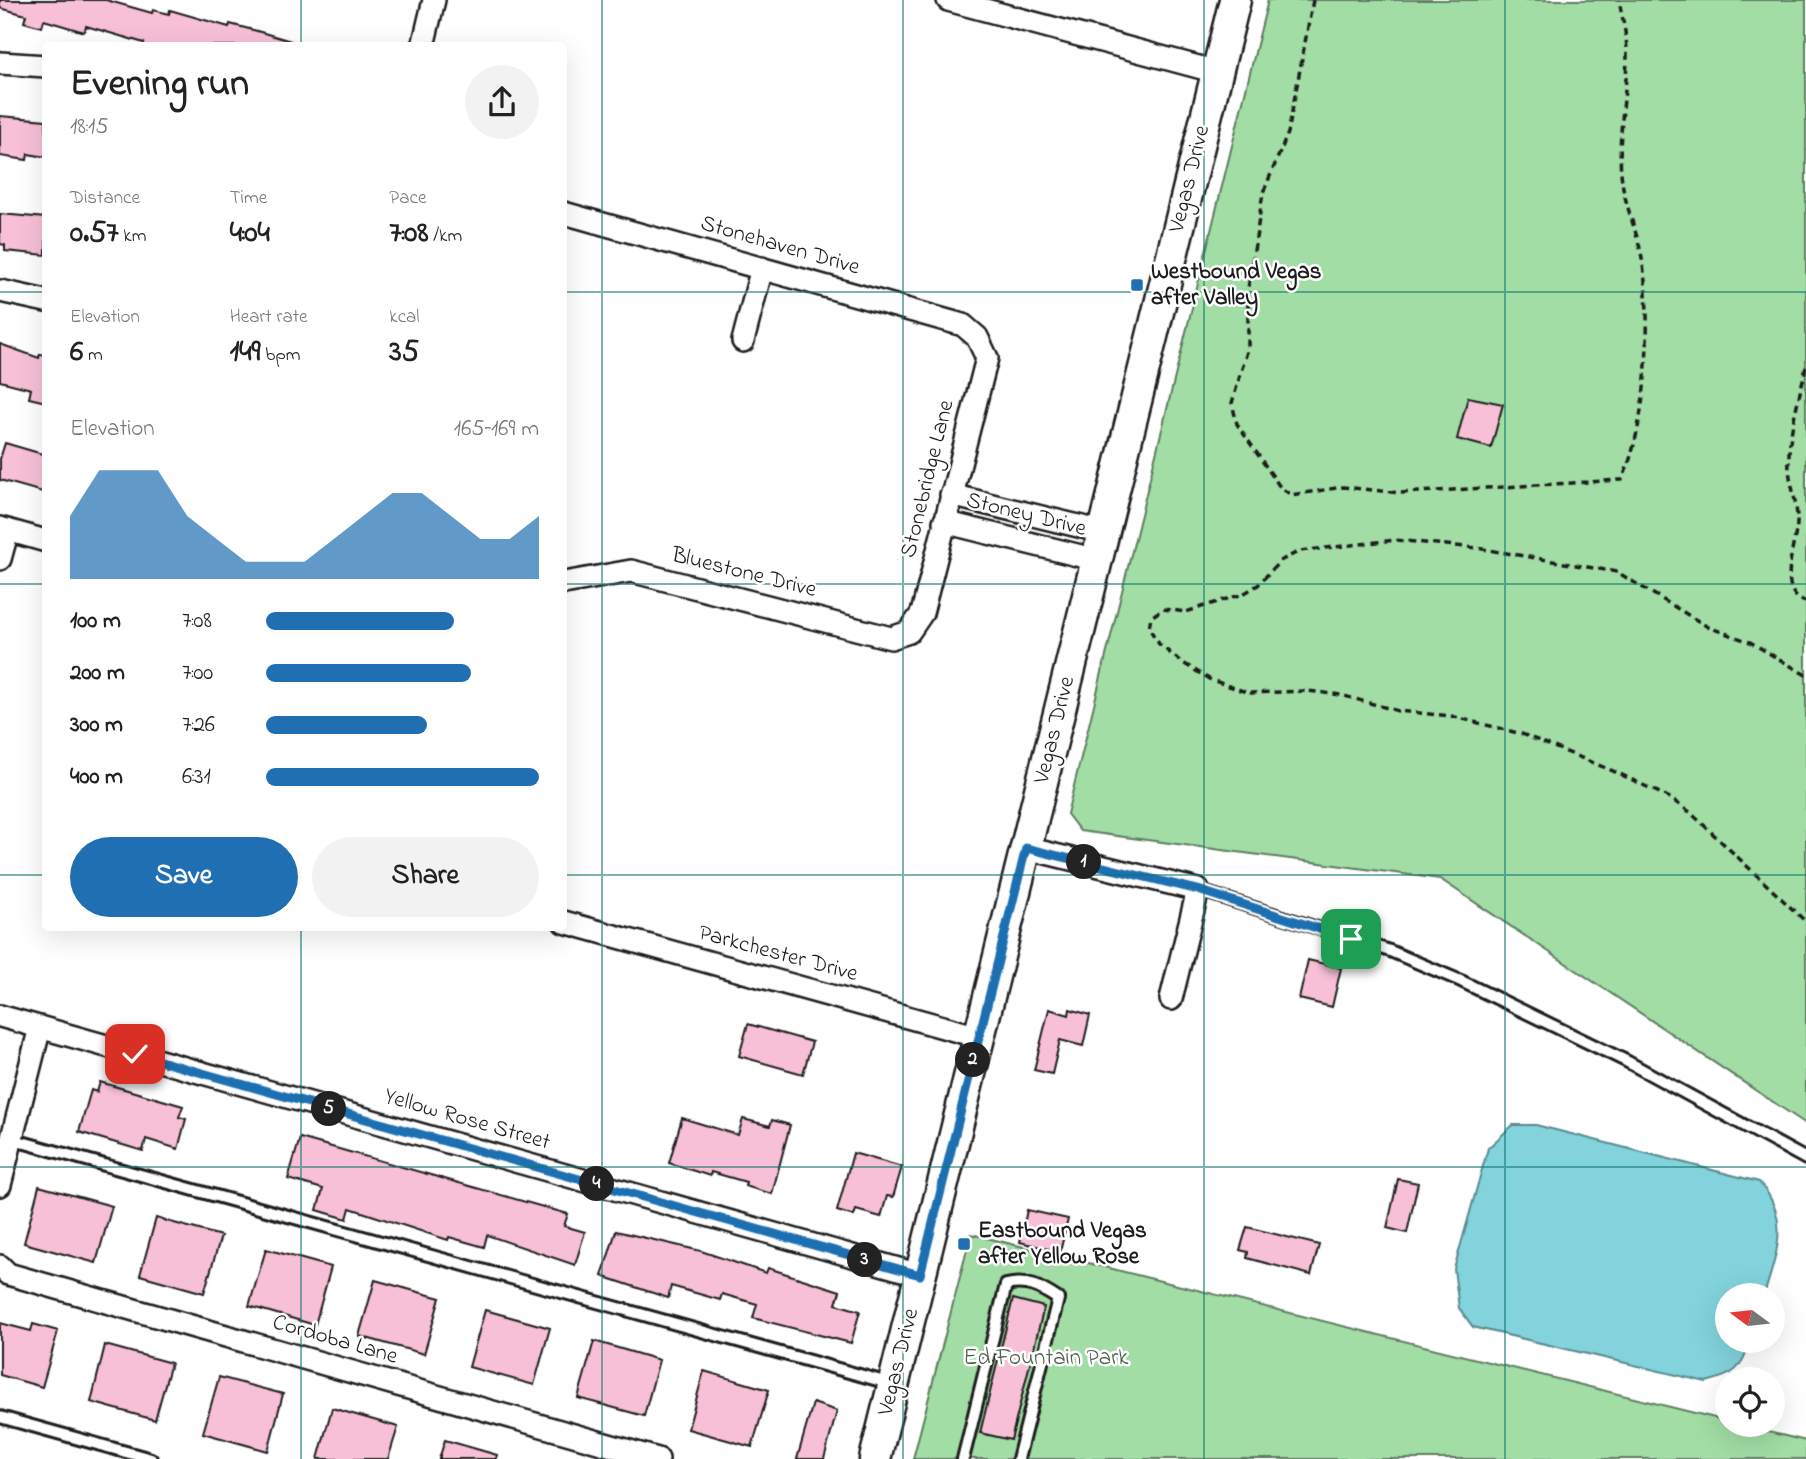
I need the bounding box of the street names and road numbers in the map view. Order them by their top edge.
street label: Vegas Drive [1161,121,1220,237]
street label: Stonehaven Drive [696,207,864,285]
street label: Stonebridge Lane [892,396,965,562]
street label: Stoney Drive [962,484,1090,548]
street label: Bluestone Drive [667,539,821,607]
street label: Vegas Drive [1026,672,1085,788]
street label: Parkchester Drive [695,917,862,991]
street label: Yellow Rose Street [380,1080,554,1160]
street label: Vegas Drive [870,1304,929,1420]
street label: Cordoba Lane [269,1306,402,1374]

